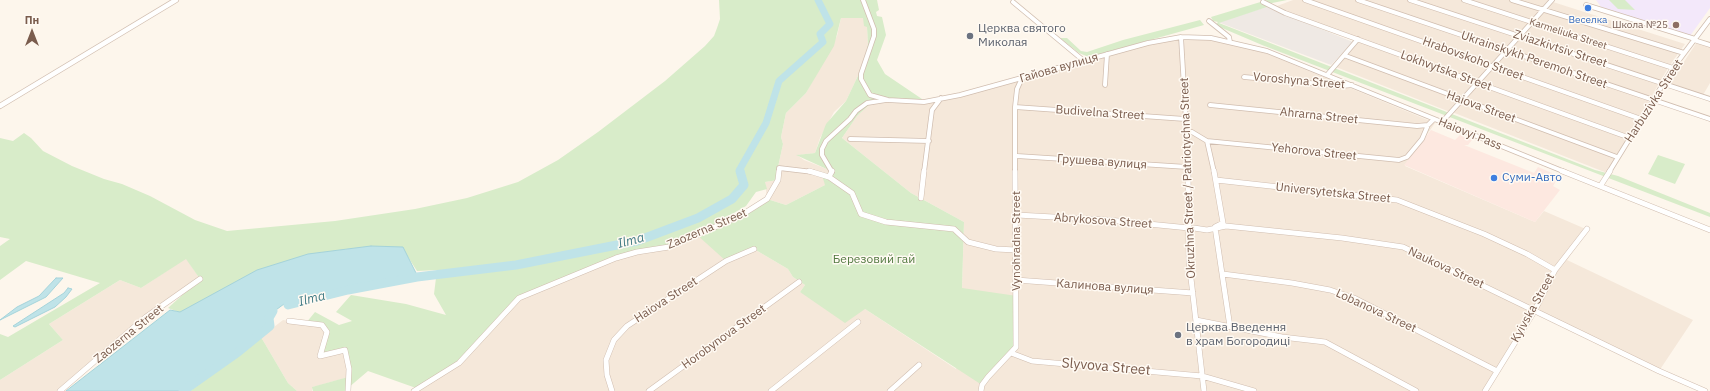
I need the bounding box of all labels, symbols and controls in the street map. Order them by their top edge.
marker: Веселка [1583,3,1593,13]
north arrow [12,12,52,52]
text: Пн [25,13,39,27]
place label: Веселка [1569,14,1607,26]
street label: Karmeliuka Street [1528,16,1608,52]
place label: Школа №25 [1612,19,1668,31]
marker: Школа №25 [1671,20,1681,30]
place label: Церква святого Миколая [978,22,1066,50]
street label: Zviazkivtsiv Street [1511,27,1609,71]
street label: Ukrainskykh Peremoh Street [1459,28,1609,92]
marker: Церква святого Миколая [965,31,975,41]
street label: Hrabovskoho Street [1420,34,1526,84]
street label: Lokhvytska Street [1398,48,1494,94]
street label: Гайова вулиця [1018,50,1100,86]
street label: Harbuzivka Street [1622,57,1686,145]
street label: Voroshyna Street [1252,70,1346,92]
street label: Okruzhna Street / Patriotychna Street [1177,77,1199,279]
street label: Haiova Street [1444,88,1518,126]
street label: Budivelna Street [1055,103,1145,123]
street label: Ahrarna Street [1279,105,1359,127]
street label: Haiovyi Pass [1436,115,1504,153]
street label: Yehorova Street [1271,140,1357,164]
street label: Грушева вулиця [1057,152,1147,172]
place label: Суми-Авто [1502,171,1562,185]
marker: Суми-Авто [1489,173,1499,183]
street label: Universytetska Street [1275,180,1391,206]
street label: Vynohradna Street [1010,191,1024,291]
street label: Zaozerna Street [665,206,749,252]
street label: Abrykosova Street [1053,210,1153,232]
water label: Ilma [616,230,646,252]
street label: Naukova Street [1406,244,1486,292]
park label: Березовий гай [833,253,915,267]
street label: Kyivska Street [1508,271,1558,345]
street label: Haiova Street [632,274,700,326]
street label: Калинова вулиця [1056,276,1154,298]
street label: Lobanova Street [1333,286,1419,336]
water label: Ilma [297,288,327,310]
street label: Zaozerna Street [91,302,167,366]
street label: Horobynova Street [679,302,769,372]
place label: Церква Введення в храм Богородиці [1186,321,1290,349]
marker: Церква Введення в храм Богородиці [1173,330,1183,340]
street label: Slyvova Street [1061,355,1151,379]

